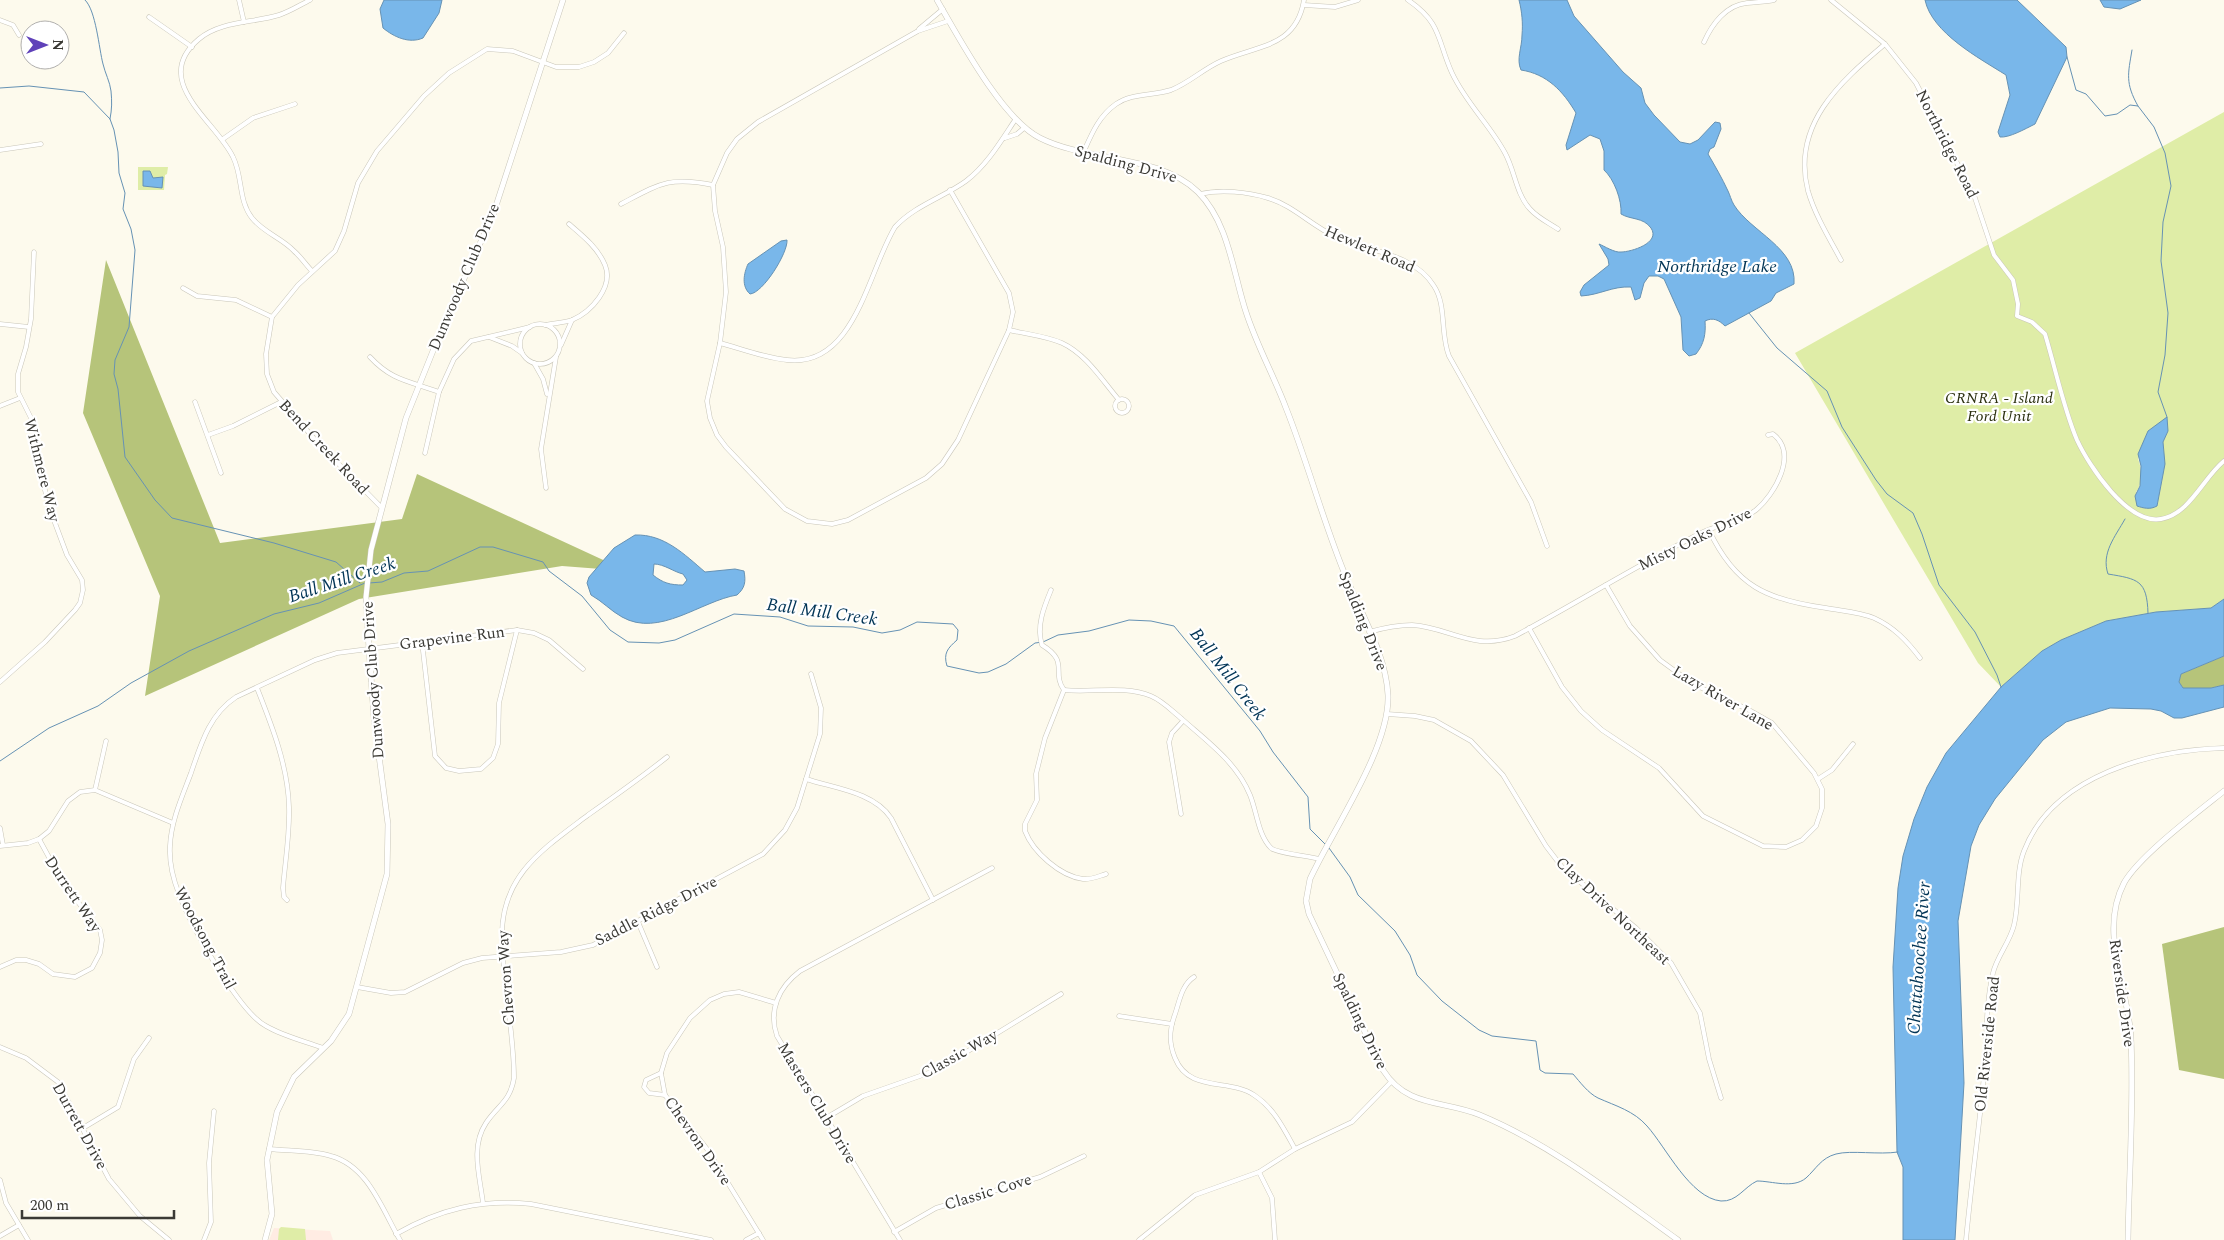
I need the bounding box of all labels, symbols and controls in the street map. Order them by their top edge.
north arrow [20,20,70,70]
text: N [47,39,68,51]
street label: Northridge Road [1909,85,1985,203]
street label: Spalding Drive [1072,139,1180,189]
street label: Dunwoody Club Drive [422,200,506,354]
street label: Hewlett Road [1321,219,1419,279]
water label: Northridge Lake [1657,253,1777,280]
park label: CRNRA - Island Ford Unit [1945,386,2053,428]
street label: Bend Creek Road [273,394,375,500]
street label: Withmere Way [18,416,67,526]
street label: Misty Oaks Drive [1634,501,1756,577]
water label: Ball Mill Creek [285,550,400,610]
street label: Spalding Drive [1332,568,1394,674]
water label: Ball Mill Creek [765,591,880,633]
street label: Dunwoody Club Drive [356,600,390,760]
street label: Grapevine Run [398,620,506,656]
water label: Ball Mill Creek [1183,622,1273,727]
street label: Lazy River Lane [1668,659,1778,737]
street label: Durrett Way [38,851,108,938]
street label: Clay Drive Northeast [1550,851,1676,971]
street label: Saddle Ridge Drive [590,870,722,952]
water label: Chattahoochee River [1900,880,1938,1035]
street label: Woodsong Trail [168,882,242,994]
street label: Chevron Way [491,928,521,1026]
street label: Riverside Drive [2103,937,2141,1049]
street label: Spalding Drive [1326,968,1394,1074]
street label: Old Riverside Road [1968,975,2006,1113]
street label: Classic Way [916,1022,1003,1085]
street label: Masters Club Drive [771,1038,863,1168]
street label: Durrett Drive [46,1078,114,1174]
street label: Chevron Drive [658,1092,738,1190]
street label: Classic Cove [941,1167,1035,1217]
scale bar [22,1188,175,1220]
text: 200 m [30,1194,69,1217]

